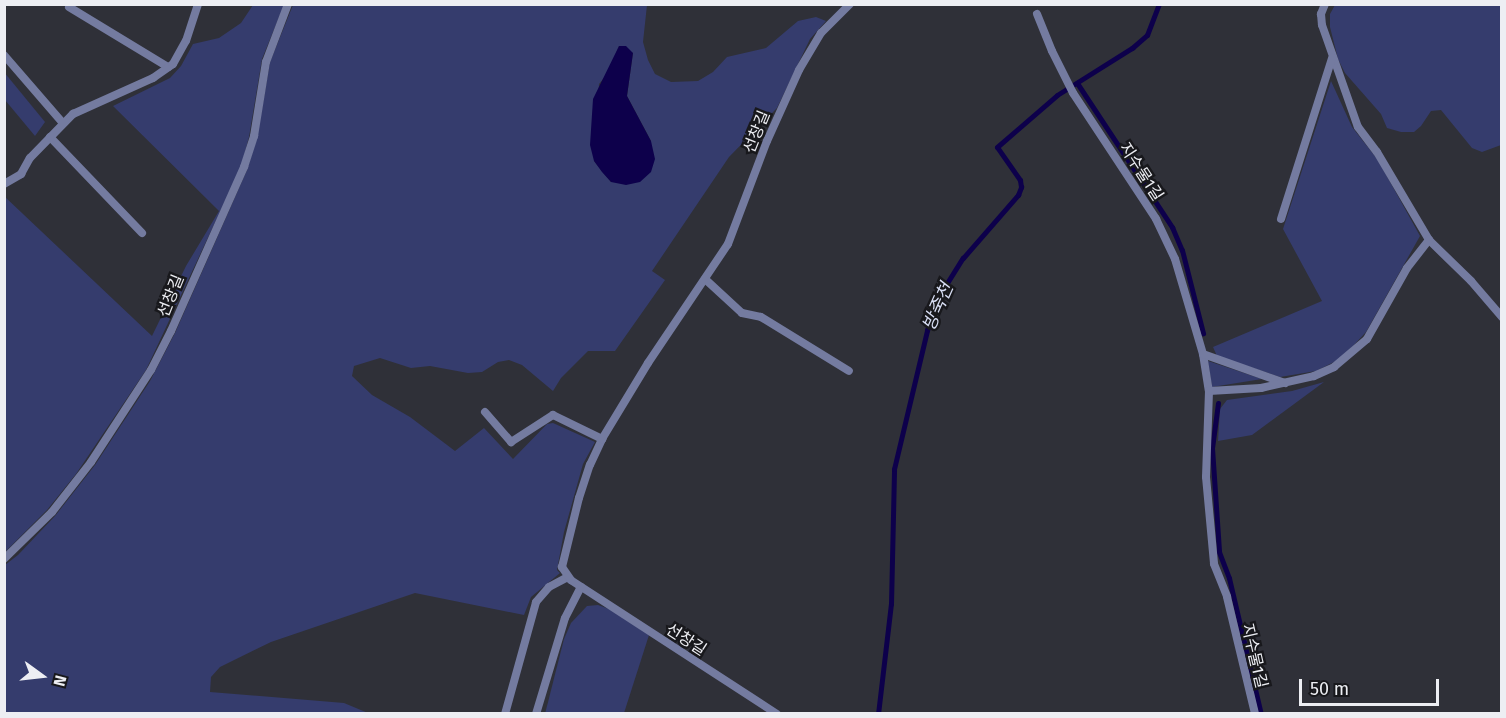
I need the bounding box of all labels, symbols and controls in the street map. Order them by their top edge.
street label: 선창길 [740,108,774,156]
street label: 지수물1길 [1115,139,1167,205]
street label: 선창길 [154,272,188,320]
water label: 방죽천 [918,280,958,334]
street label: 선창길 [662,620,710,660]
street label: 지수물1길 [1237,622,1271,690]
north arrow [12,646,72,706]
scale bar [1302,667,1442,705]
text: N [49,673,70,688]
text: 50 m [1310,678,1349,700]

